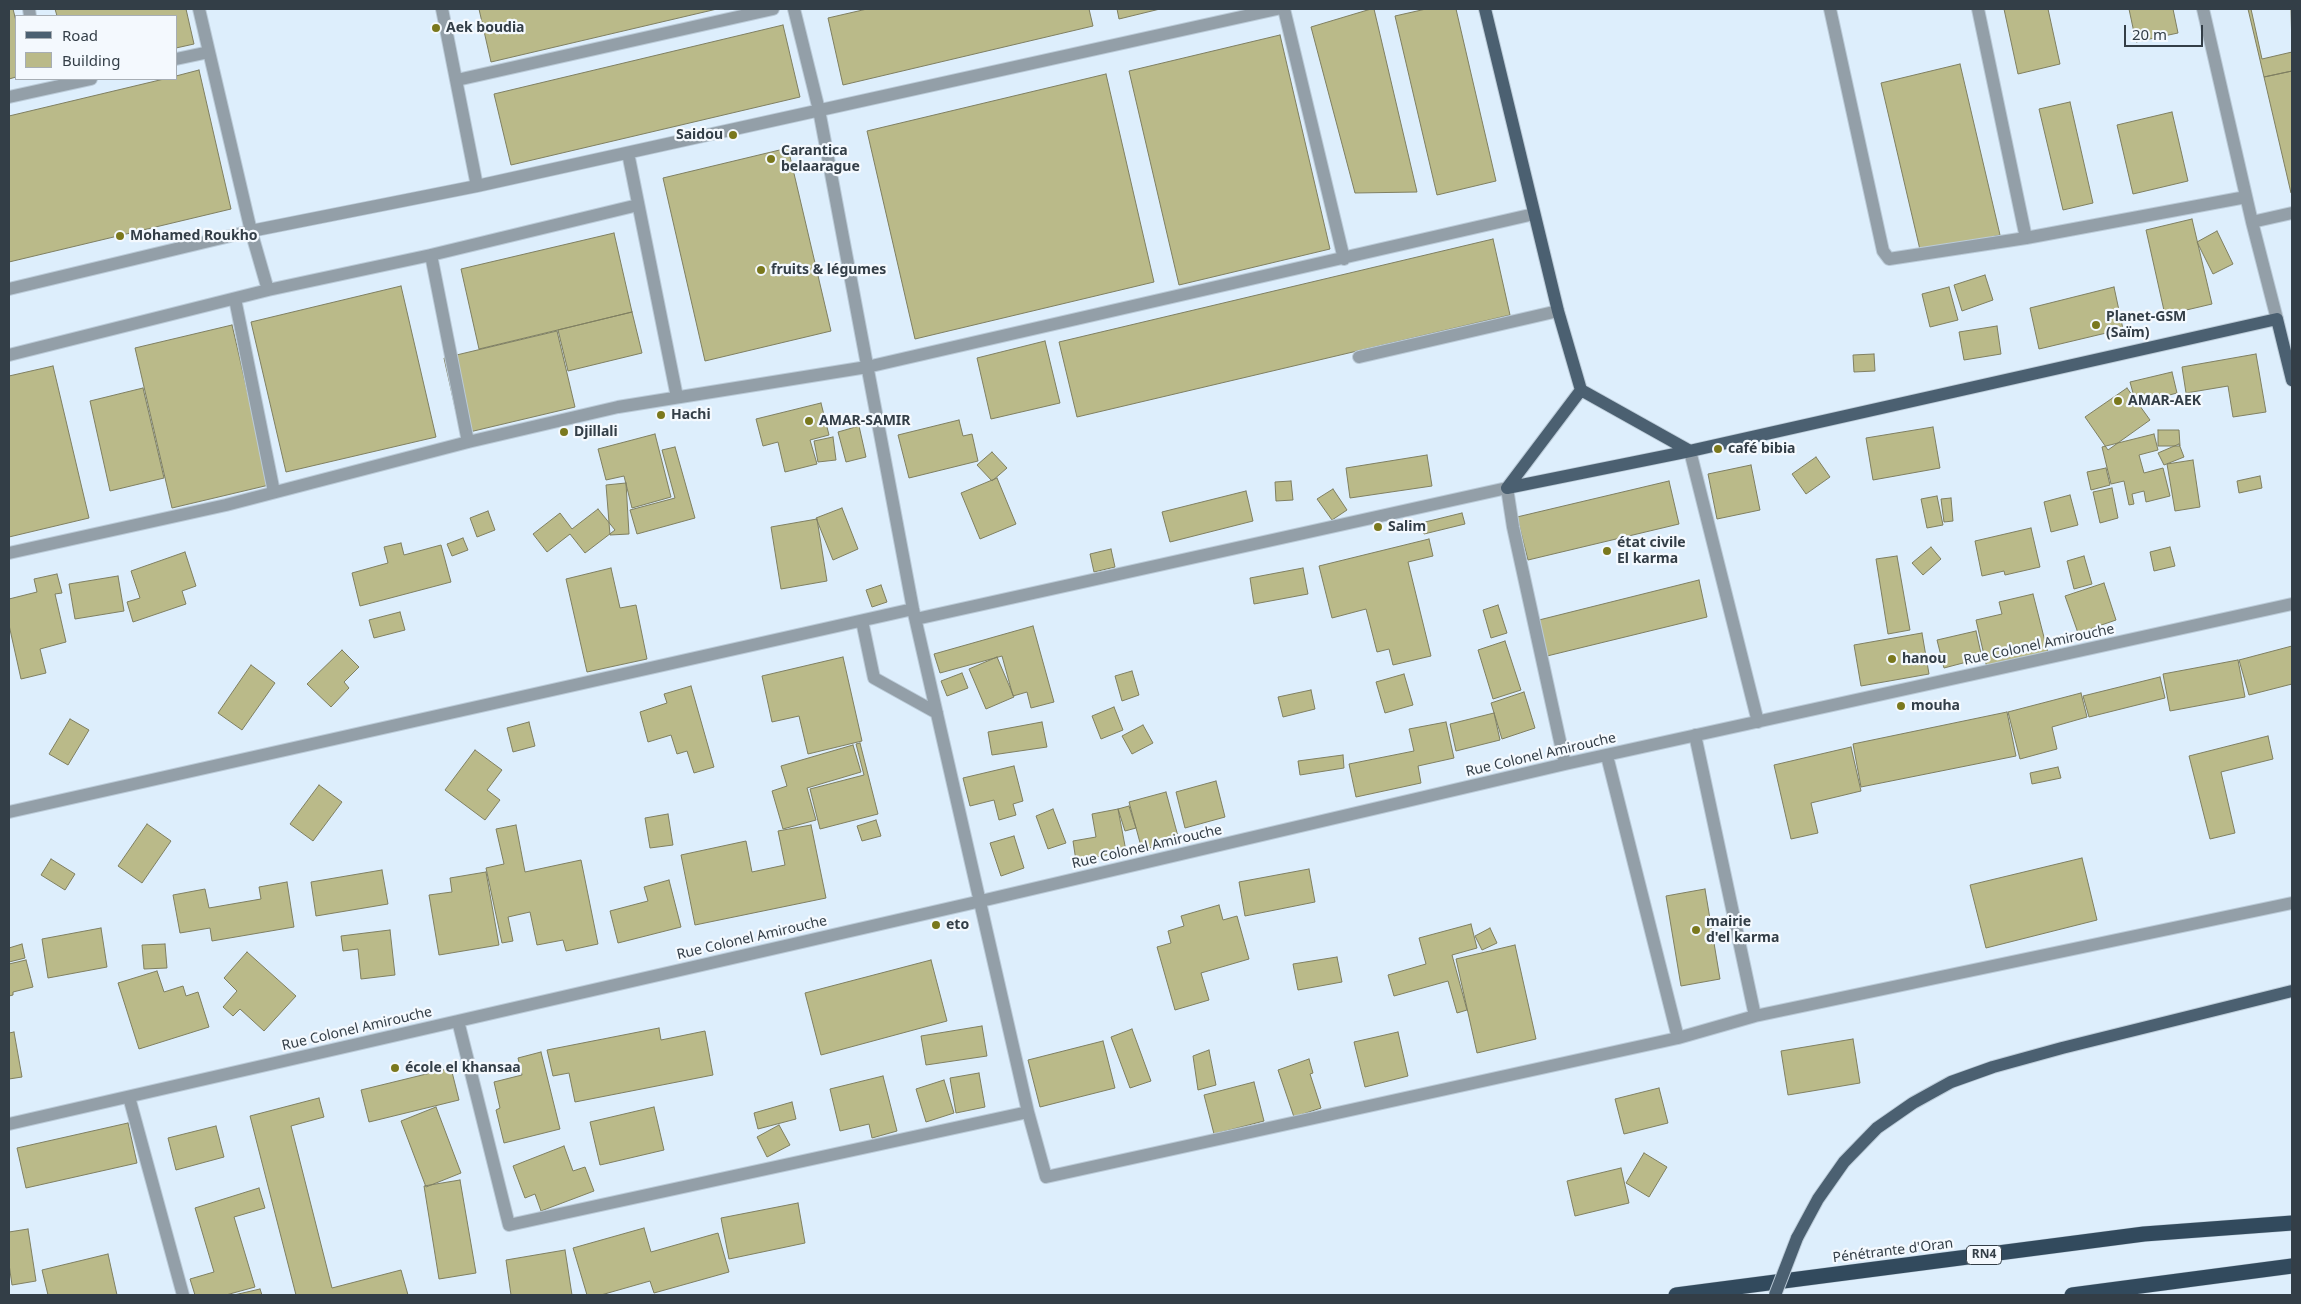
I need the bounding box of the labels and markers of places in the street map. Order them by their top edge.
place label: Aek boudia [446,20,524,36]
marker: Aek boudia [430,22,442,34]
place label: Saidou [676,127,723,143]
marker: Saidou [727,129,739,141]
place label: Carantica belaarague [781,143,860,176]
marker: Carantica belaarague [765,153,777,165]
place label: Mohamed Roukho [130,228,257,244]
marker: Mohamed Roukho [114,230,126,242]
place label: fruits & légumes [771,262,886,278]
marker: fruits & légumes [755,264,767,276]
place label: Planet-GSM (Saïm) [2106,309,2186,342]
marker: Planet-GSM (Saïm) [2090,319,2102,331]
place label: AMAR-AEK [2128,393,2201,409]
marker: AMAR-AEK [2112,395,2124,407]
place label: Hachi [671,407,711,423]
marker: Hachi [655,409,667,421]
place label: AMAR-SAMIR [819,413,910,429]
marker: AMAR-SAMIR [803,415,815,427]
place label: Djillali [574,424,618,440]
marker: Djillali [558,426,570,438]
place label: café bibia [1728,441,1795,457]
marker: café bibia [1712,443,1724,455]
place label: Salim [1388,519,1426,535]
marker: Salim [1372,521,1384,533]
place label: état civile El karma [1617,535,1686,568]
marker: état civile El karma [1601,545,1613,557]
place label: hanou [1902,651,1946,667]
marker: hanou [1886,653,1898,665]
place label: mouha [1911,698,1960,714]
marker: mouha [1895,700,1907,712]
place label: mairie d'el karma [1706,914,1779,946]
place label: eto [946,917,969,933]
marker: eto [930,919,942,931]
marker: mairie d'el karma [1690,924,1702,936]
place label: école el khansaa [405,1060,521,1076]
marker: école el khansaa [389,1062,401,1074]

